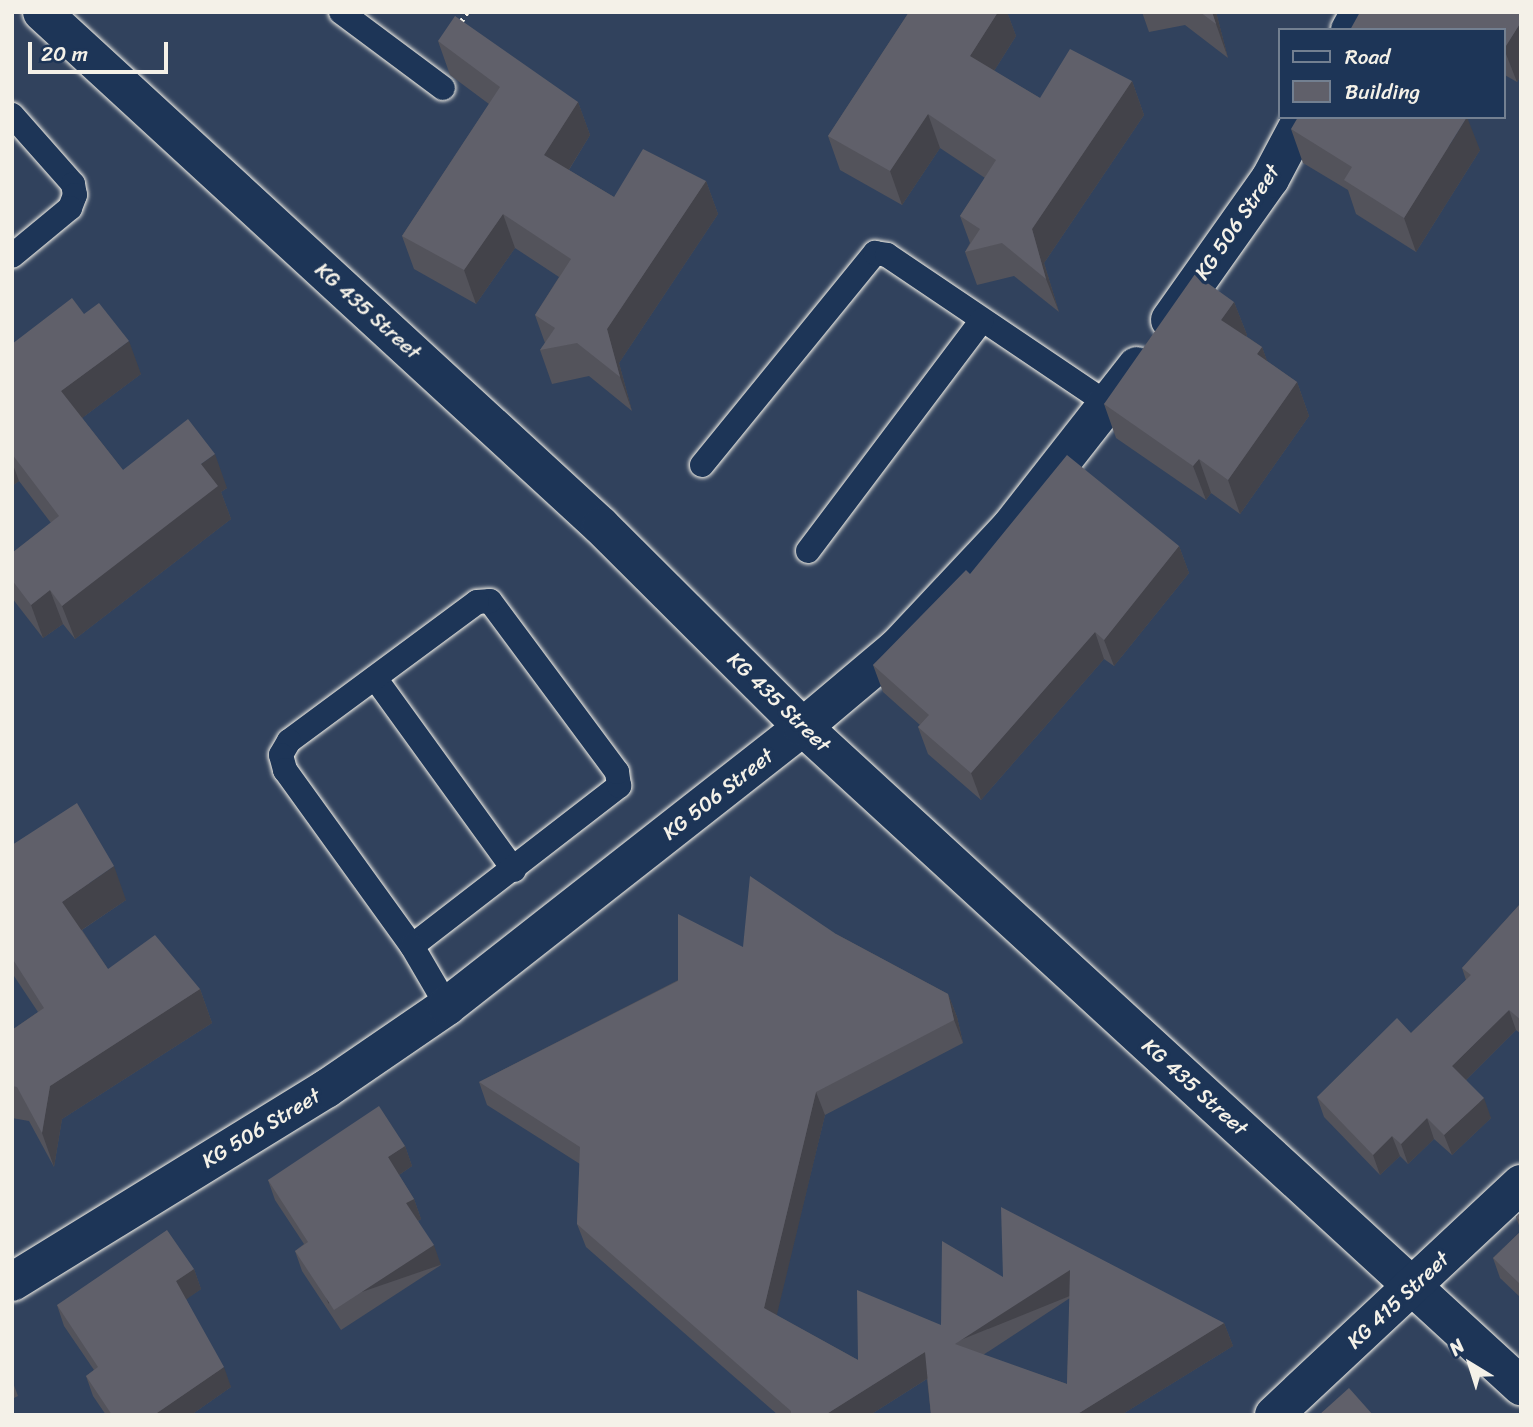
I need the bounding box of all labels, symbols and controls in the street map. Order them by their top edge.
scale bar [32,28,172,72]
legend [1278,28,1505,119]
text: 20 m [41,35,88,73]
text: Road [1345,38,1390,76]
text: Building [1345,73,1420,111]
street label: KG 506 Street [1189,159,1285,285]
street label: KG 435 Street [309,256,427,366]
street label: KG 435 Street [722,646,836,758]
street label: KG 506 Street [657,742,779,846]
street label: KG 435 Street [1136,1032,1254,1142]
street label: KG 506 Street [196,1082,326,1174]
street label: KG 415 Street [1341,1246,1455,1354]
north arrow [1435,1329,1505,1399]
text: N [1441,1330,1472,1364]

